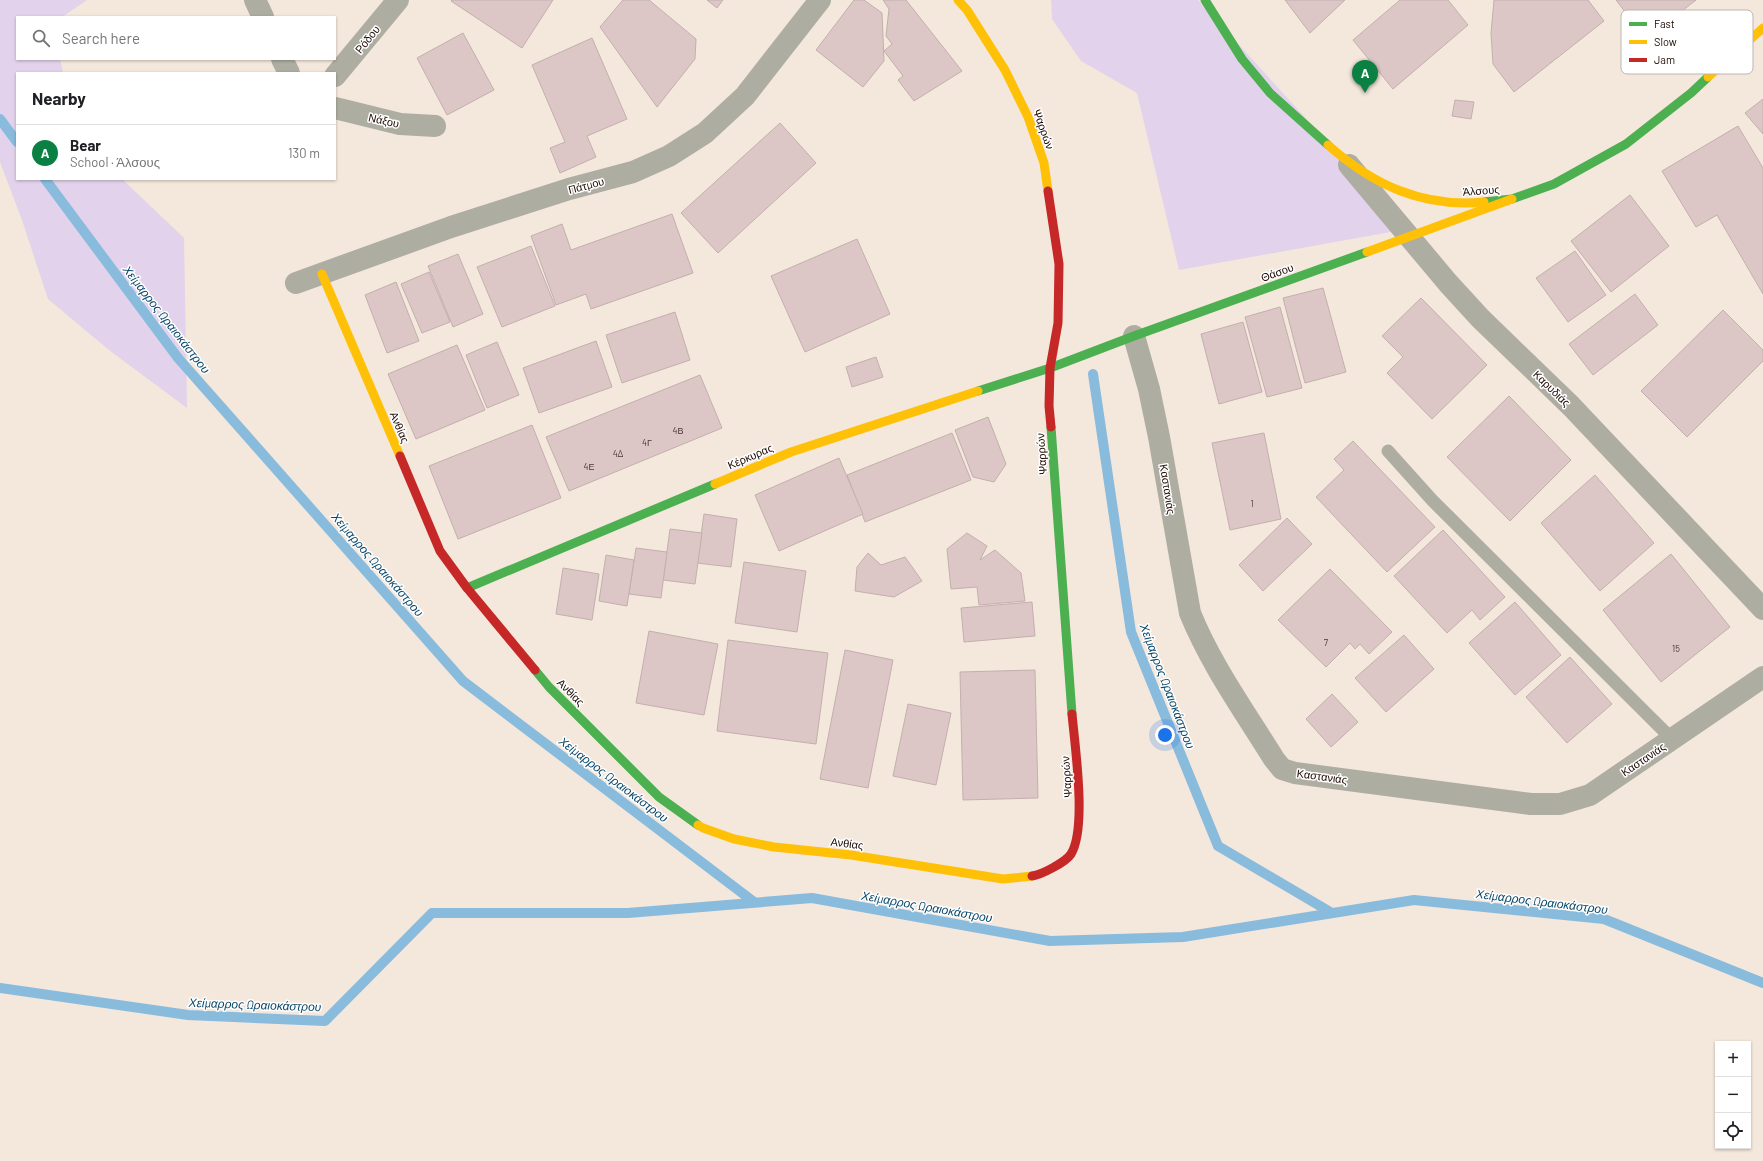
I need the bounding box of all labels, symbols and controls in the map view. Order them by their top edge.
legend [1621,10,1753,74]
search box [16,16,336,60]
text: Fast [1654,17,1675,30]
street label: Ρόδου [352,23,382,55]
icon: search [30,27,52,49]
text: Search here [62,29,140,47]
text: Slow [1654,35,1677,48]
text: Jam [1654,53,1675,66]
pin: A [1352,60,1378,93]
text: Nearby [32,88,86,108]
street label: Ψαρρών [1031,107,1057,151]
street label: Νάξου [367,110,401,130]
text: Bear [70,136,101,154]
text: A [41,145,49,161]
text: 130 m [288,145,320,161]
text: School · Άλσους [70,154,160,170]
street label: Πάτμου [567,174,605,196]
street label: Άλσους [1462,182,1500,198]
street label: Θάσου [1259,260,1295,284]
water label: Χείμαρρος Ωραιοκάστρου [119,262,214,377]
street label: Καρυδιάς [1531,367,1573,409]
street label: Ανθίας [388,409,412,445]
house number: 4Β [673,425,683,436]
street label: Ψαρρών [1033,432,1049,475]
house number: 4Γ [642,437,652,448]
street label: Κέρκυρας [725,441,775,471]
house number: 4Δ [613,448,624,459]
house number: 4Ε [584,461,594,472]
street label: Καστανιάς [1158,463,1178,515]
house number: 1 [1250,498,1254,509]
water label: Χείμαρρος Ωραιοκάστρου [328,509,427,620]
water label: Χείμαρρος Ωραιοκάστρου [1136,621,1198,751]
house number: 7 [1324,637,1329,648]
house number: 15 [1672,643,1680,654]
street label: Ανθίας [555,676,587,708]
your location [1155,725,1175,745]
water label: Χείμαρρος Ωραιοκάστρου [555,733,672,826]
street label: Καστανιάς [1618,739,1668,779]
street label: Ψαρρών [1058,755,1074,798]
street label: Καστανιάς [1296,766,1348,786]
street label: Ανθίας [830,835,864,851]
water label: Χείμαρρος Ωραιοκάστρου [1474,886,1609,917]
water label: Χείμαρρος Ωραιοκάστρου [859,887,994,925]
water label: Χείμαρρος Ωραιοκάστρου [187,995,322,1014]
map controls [1715,1041,1751,1149]
button: + [1715,1041,1751,1077]
button: − [1715,1077,1751,1113]
button: locate [1715,1113,1751,1149]

